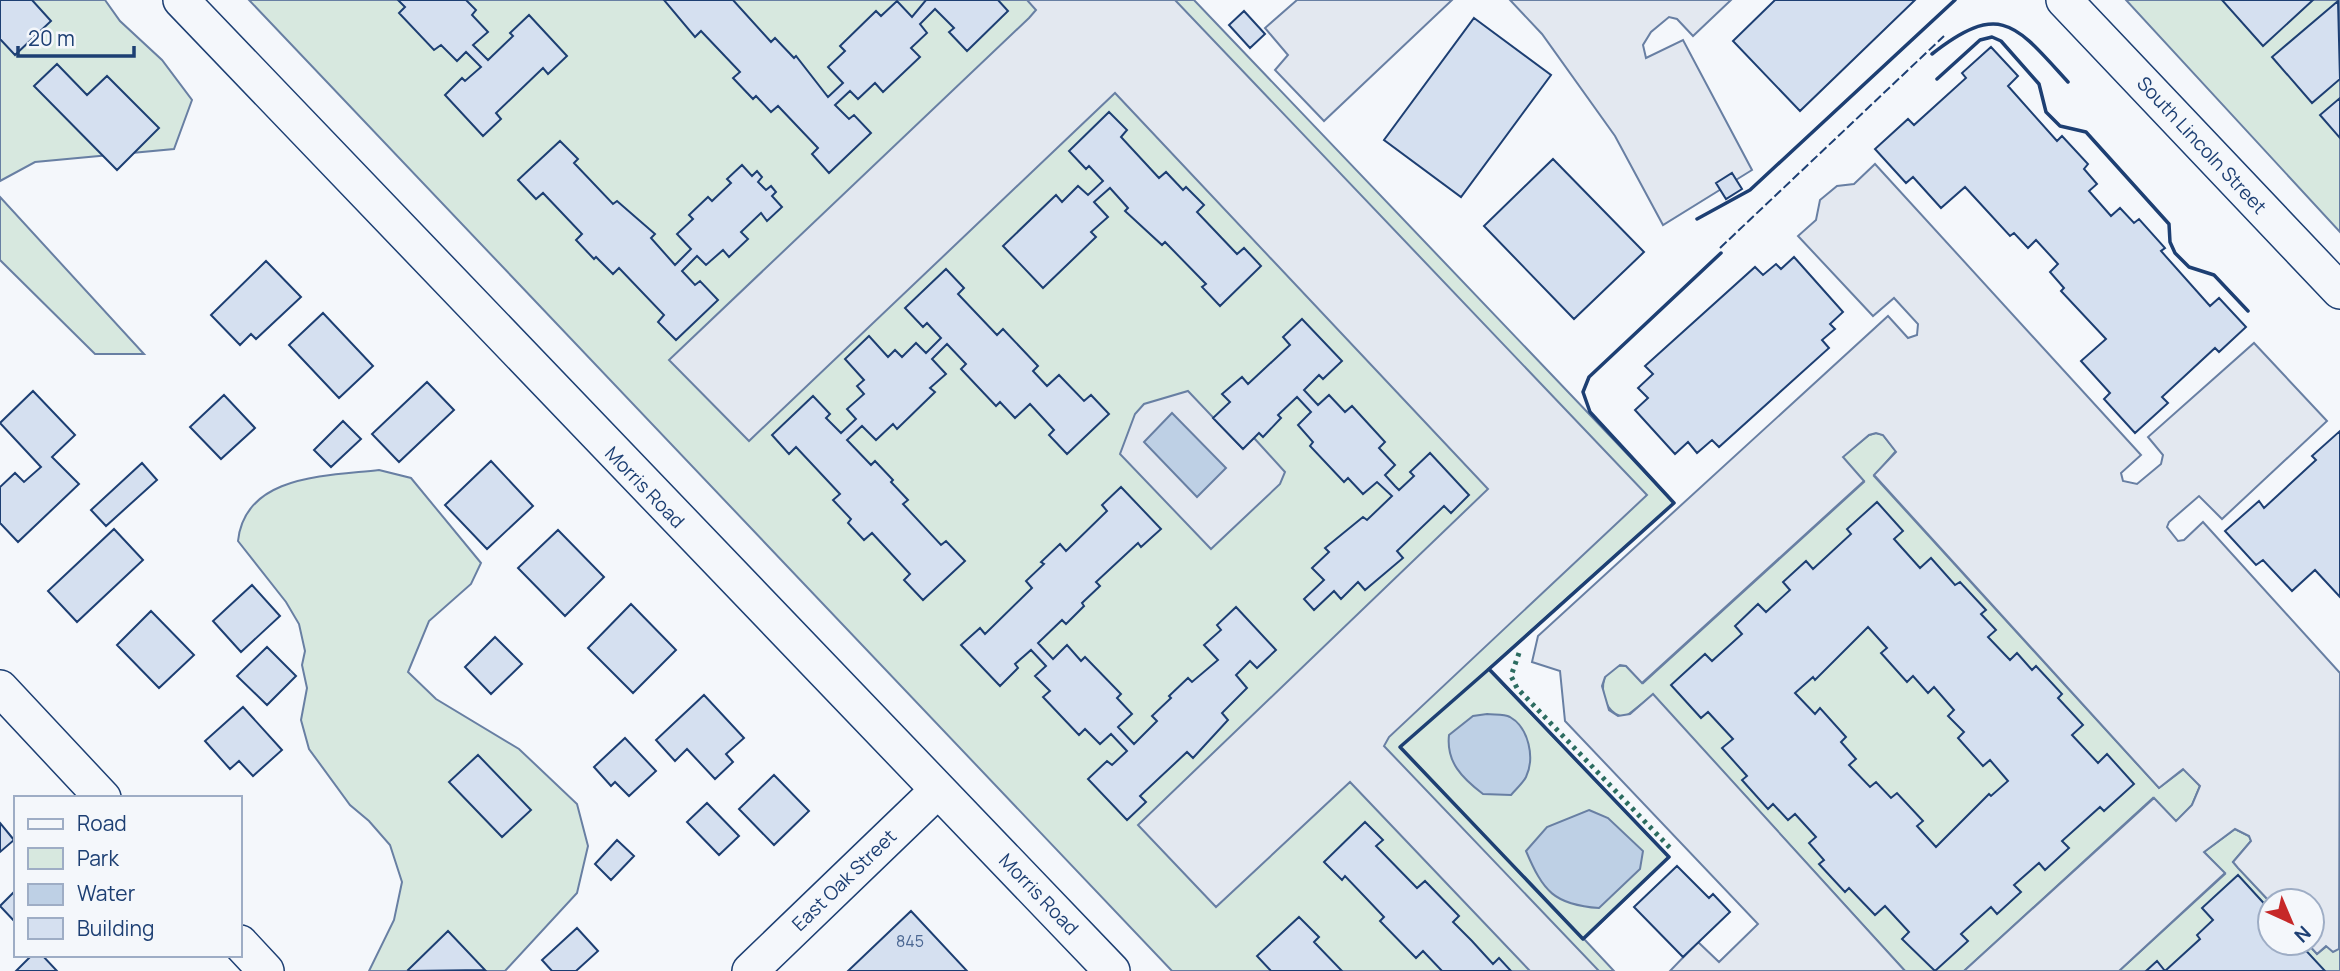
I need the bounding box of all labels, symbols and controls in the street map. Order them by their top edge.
scale bar [18,14,133,58]
text: 20 m [28,24,75,52]
street label: South Lincoln Street [2131,71,2273,219]
street label: Morris Road [599,441,691,533]
legend [14,796,242,957]
text: Road [77,809,127,837]
street label: East Oak Street [786,823,902,937]
text: Park [77,844,119,872]
street label: Morris Road [993,848,1085,940]
text: Water [77,879,136,907]
north arrow [2256,887,2326,957]
text: Building [77,914,154,942]
text: N [2289,920,2317,948]
house number: 845 [896,930,924,952]

